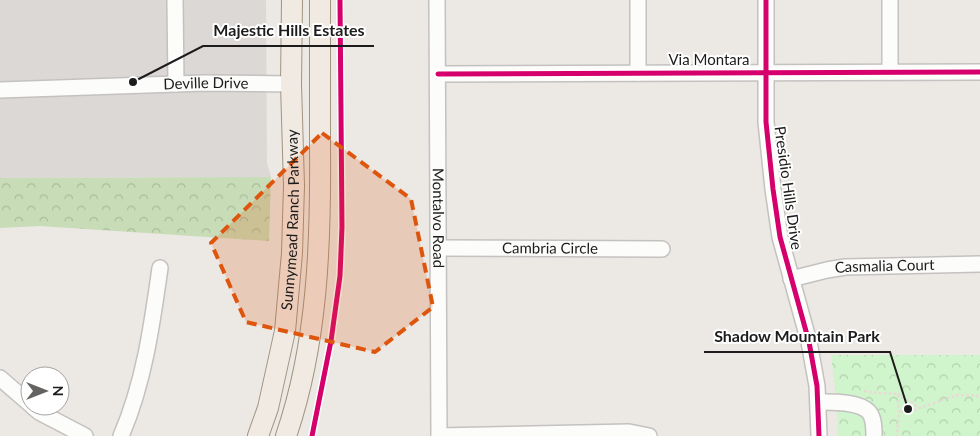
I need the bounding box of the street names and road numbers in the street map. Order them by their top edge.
street label: Via Montara [668,50,750,68]
street label: Deville Drive [163,73,249,92]
street label: Presidio Hills Drive [771,125,807,251]
street label: Sunnymead Ranch Parkway [277,129,302,311]
street label: Montalvo Road [430,168,448,268]
street label: Cambria Circle [502,238,598,257]
street label: Casmalia Court [833,255,935,277]

